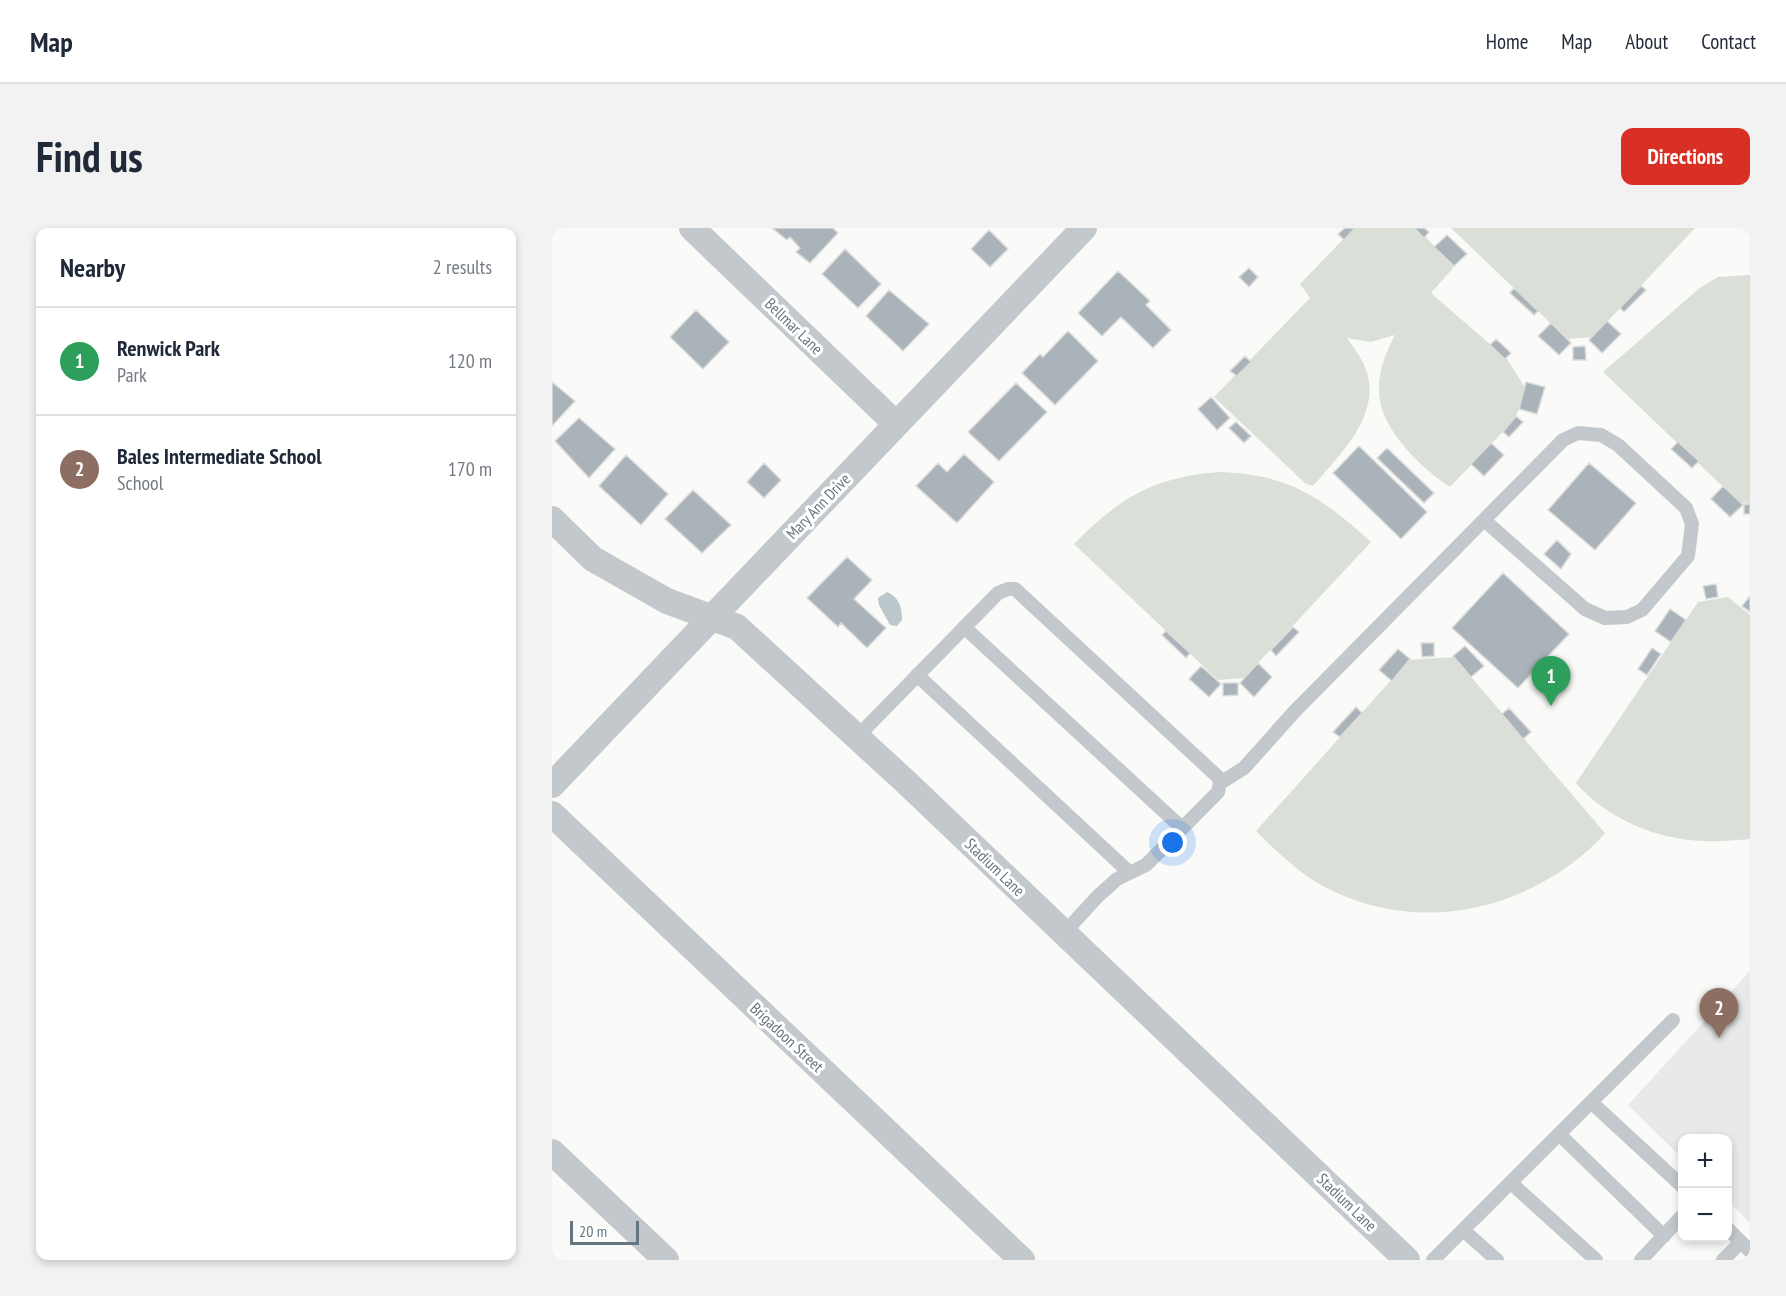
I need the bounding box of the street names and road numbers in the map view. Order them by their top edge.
street label: Bellmar Lane [761,294,827,358]
street label: Mary Ann Drive [782,469,854,543]
street label: Stadium Lane [961,834,1029,900]
street label: Brigadoon Street [746,998,828,1076]
street label: Stadium Lane [1313,1169,1381,1235]

